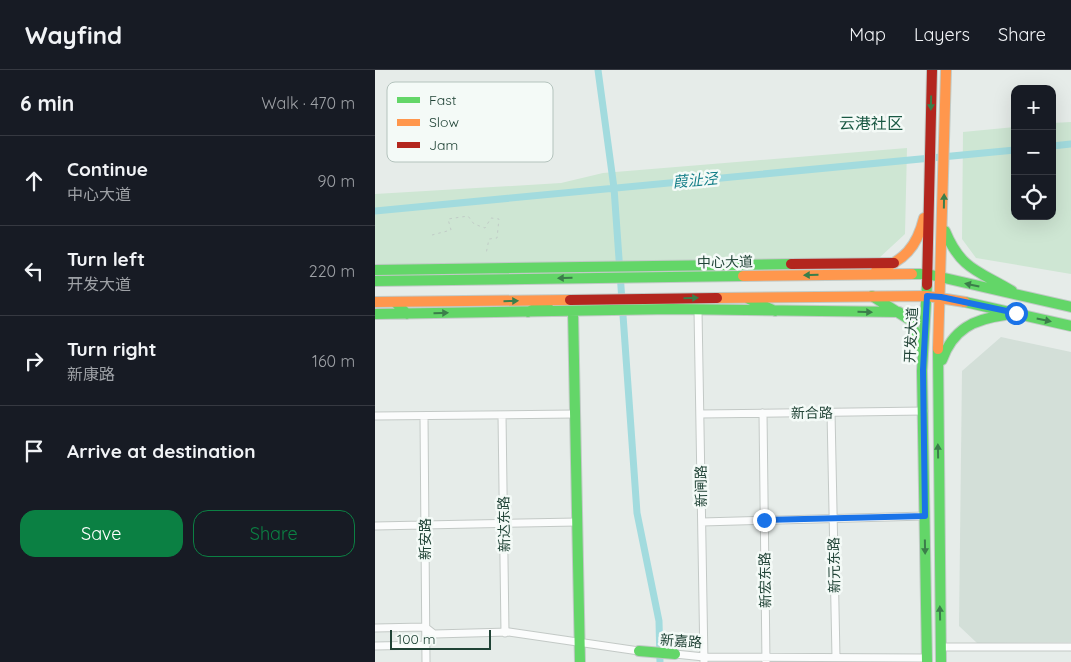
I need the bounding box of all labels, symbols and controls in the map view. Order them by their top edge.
text: Wayfind [25,20,122,50]
text: Map [849,23,886,46]
text: Layers [914,23,970,46]
text: Share [998,23,1046,46]
legend [387,82,553,162]
map controls [1011,85,1056,220]
button: + [1011,85,1056,130]
text: 6 min [20,90,74,116]
text: Fast [429,91,457,109]
text: Walk · 470 m [261,93,355,113]
one-way arrow [927,95,935,111]
text: Slow [429,113,459,131]
district label: 云港社区 [839,113,903,133]
button: − [1011,130,1056,175]
text: Jam [429,136,458,154]
text: Continue [67,157,148,181]
icon: ahead [20,167,48,195]
water label: 葭沚泾 [672,168,720,191]
text: 90 m [318,171,355,191]
button: locate [1011,175,1056,220]
text: 中心大道 [67,184,131,204]
one-way arrow [940,193,948,209]
text: Turn left [67,247,145,271]
street label: 中心大道 [697,253,753,271]
icon: left [20,257,48,285]
text: 220 m [309,261,355,281]
one-way arrow [803,271,819,279]
text: 开发大道 [67,274,131,294]
one-way arrow [557,274,573,282]
one-way arrow [965,281,980,289]
one-way arrow [683,294,699,302]
one-way arrow [503,297,519,305]
route start [1005,302,1028,325]
street label: 开发大道 [901,307,921,363]
one-way arrow [857,308,873,316]
one-way arrow [433,309,449,317]
one-way arrow [1036,316,1052,324]
text: Turn right [67,337,156,361]
icon: right [20,347,48,375]
text: 160 m [312,351,355,371]
text: 新康路 [67,364,115,384]
street label: 新合路 [791,404,833,422]
icon: arrive [20,437,48,465]
text: Arrive at destination [67,439,256,463]
one-way arrow [934,443,942,459]
street label: 新闸路 [692,465,710,507]
street label: 新达东路 [495,496,513,552]
route end [753,509,776,532]
button: Save [20,510,183,557]
button: Share [193,510,355,557]
street label: 新安路 [416,518,434,560]
street label: 新元东路 [825,537,843,593]
one-way arrow [922,539,930,555]
street label: 新宏东路 [756,552,774,608]
one-way arrow [936,605,944,621]
scale bar [390,627,491,650]
text: 100 m [397,630,435,648]
street label: 新嘉路 [659,631,703,651]

